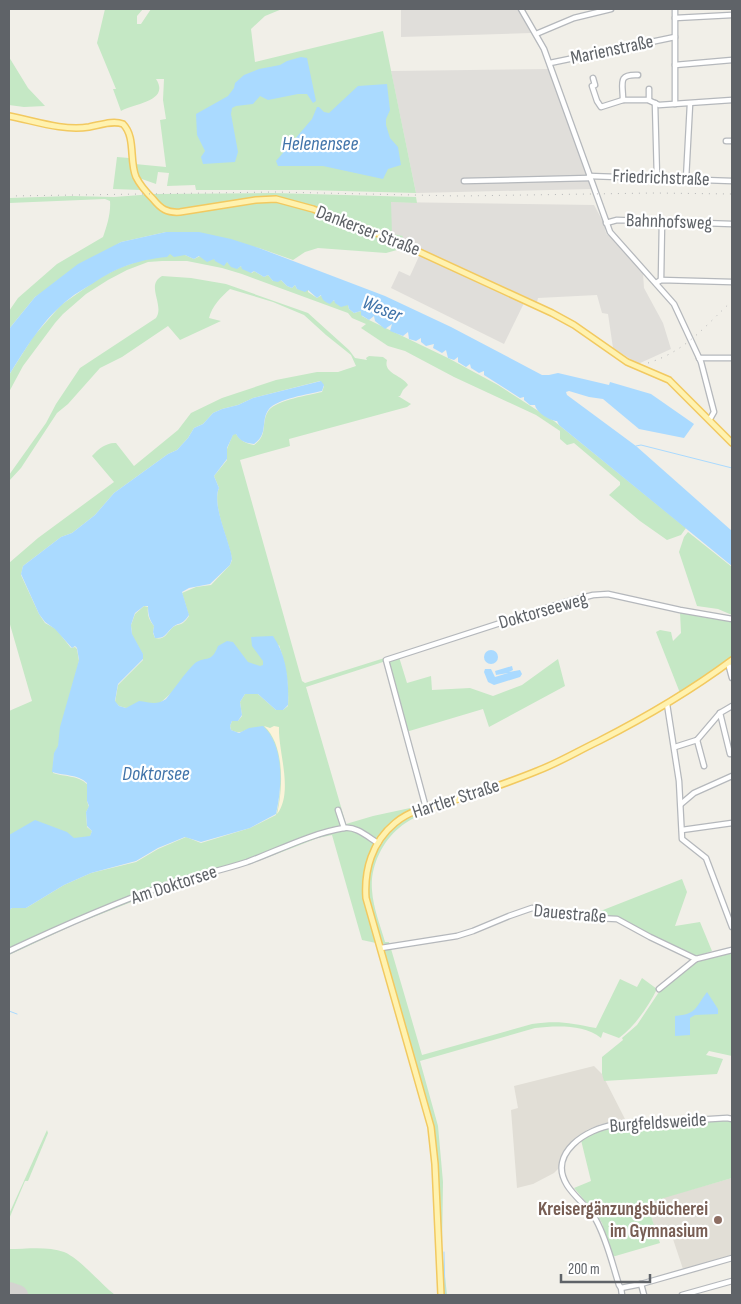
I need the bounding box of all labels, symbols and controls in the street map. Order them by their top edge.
street label: Marienstraße [568,30,656,70]
water label: Helenensee [282,132,358,156]
street label: Friedrichstraße [612,165,710,191]
street label: Dankerser Straße [313,201,423,261]
street label: Bahnhofsweg [626,209,713,235]
water label: Weser [359,290,407,328]
street label: Doktorseeweg [496,587,590,635]
water label: Doktorsee [122,762,190,786]
street label: Hartler Straße [410,774,502,824]
street label: Am Doktorsee [127,860,220,910]
street label: Dauestraße [533,899,607,929]
street label: Burgfeldsweide [609,1108,707,1138]
place label: Kreisergänzungsbücherei im Gymnasium [538,1198,708,1243]
marker: Kreisergänzungsbücherei im Gymnasium [712,1214,724,1226]
scale bar [561,1252,650,1284]
text: 200 m [568,1260,600,1279]

